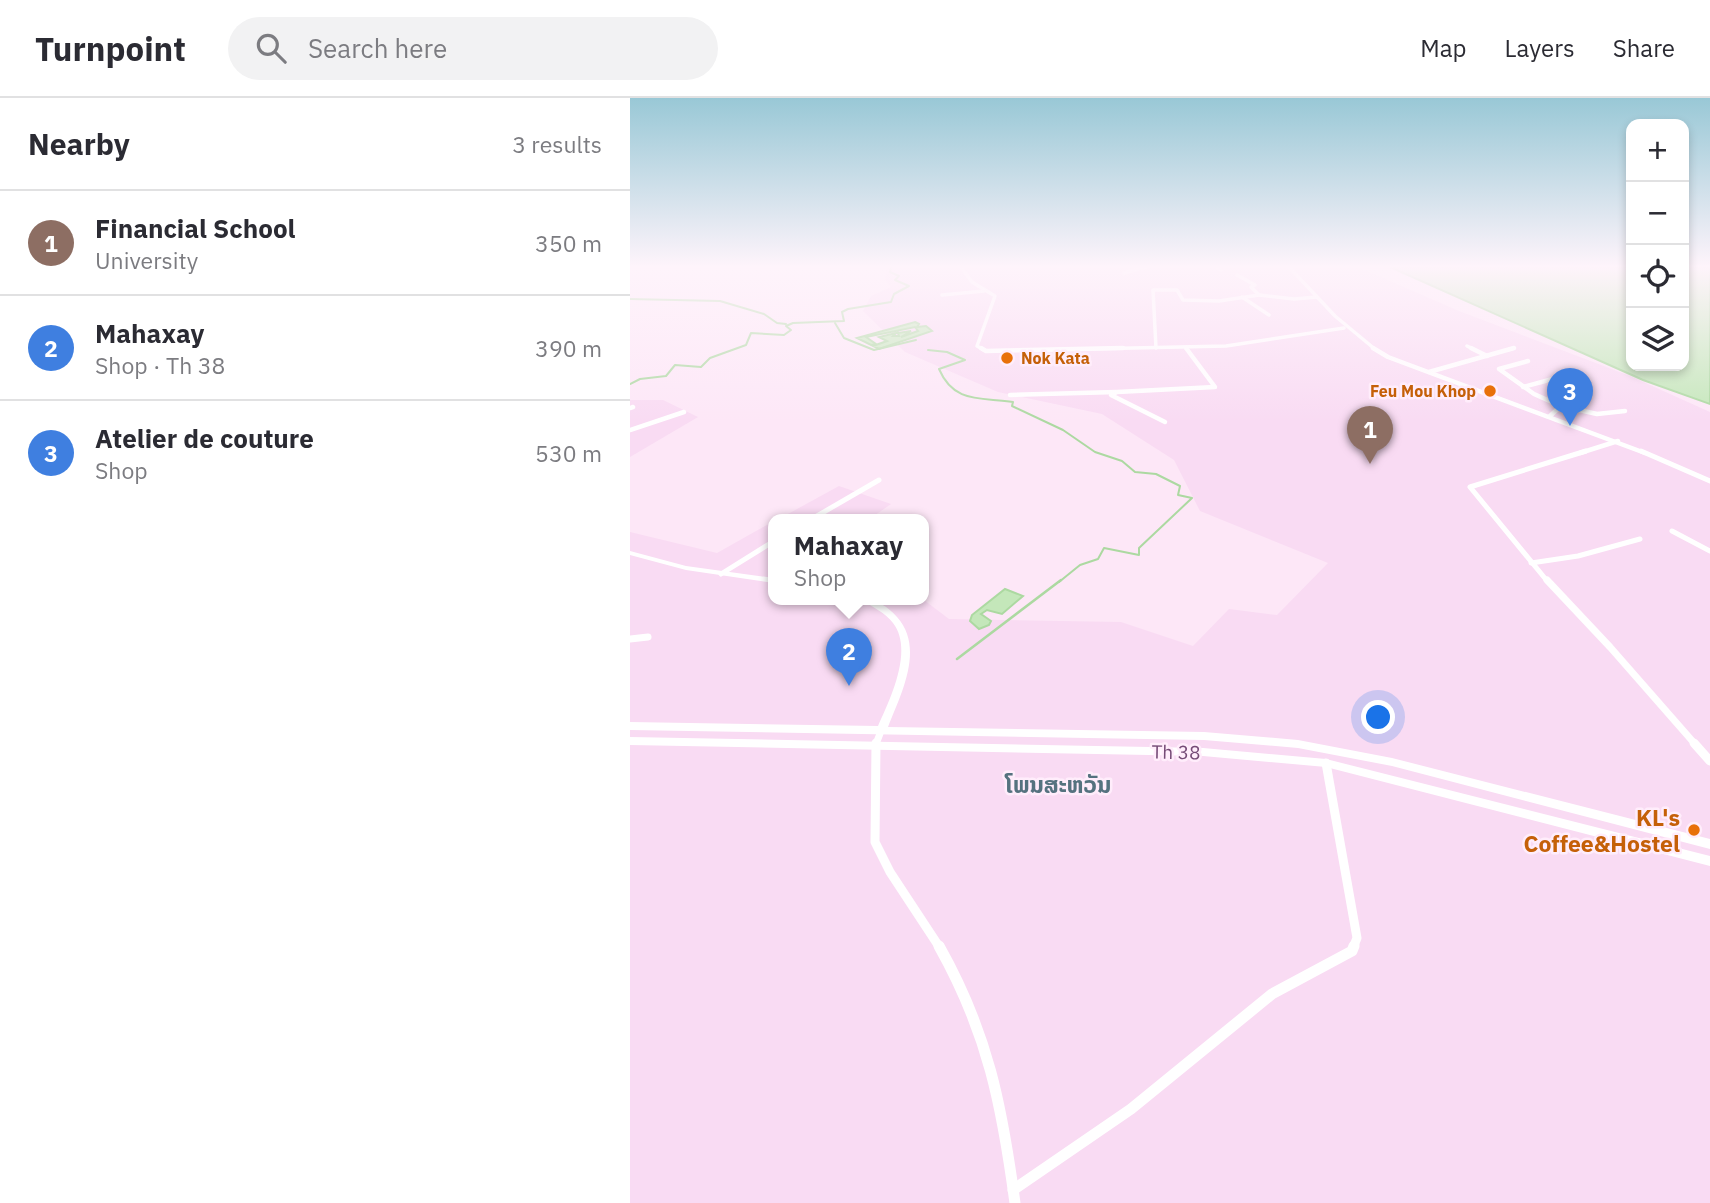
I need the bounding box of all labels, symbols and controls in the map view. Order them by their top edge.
search box [228,17,718,80]
text: Turnpoint [35,27,186,70]
icon: search [252,29,290,67]
text: Search here [308,31,447,65]
text: Map [1420,32,1467,64]
text: Layers [1505,32,1575,64]
text: Share [1613,32,1675,64]
map controls [1626,119,1689,371]
button: + [1626,119,1689,182]
text: Nearby [28,124,130,163]
text: 3 results [512,129,602,159]
button: − [1626,182,1689,245]
text: Financial School [95,211,296,245]
text: 1 [44,228,58,258]
text: 350 m [535,228,602,258]
text: University [95,245,198,275]
button: locate [1626,245,1689,308]
button: layers [1626,308,1689,371]
text: Mahaxay [95,316,204,350]
text: 2 [44,333,58,363]
text: 390 m [535,333,602,363]
place label: Nok Kata [1021,348,1090,368]
text: Shop · Th 38 [95,350,225,380]
marker: Nok Kata [999,350,1015,366]
pin: 3 [1547,368,1593,426]
place label: Feu Mou Khop [1370,381,1476,401]
marker: Feu Mou Khop [1482,383,1498,399]
pin: 1 [1347,406,1393,464]
text: Atelier de couture [95,421,314,455]
text: 3 [44,438,58,468]
text: 530 m [535,438,602,468]
text: Shop [95,455,148,485]
popup [768,514,929,605]
text: Mahaxay [794,528,903,562]
text: Shop [794,562,846,592]
pin: 2 [826,628,872,686]
your location [1361,700,1395,734]
street label: Th 38 [1151,740,1201,764]
district label: ໂພນສະຫວັນ [1004,769,1111,799]
place label: KL's Coffee&Hostel [1524,802,1680,858]
marker: KL's Coffee&Hostel [1686,822,1702,838]

